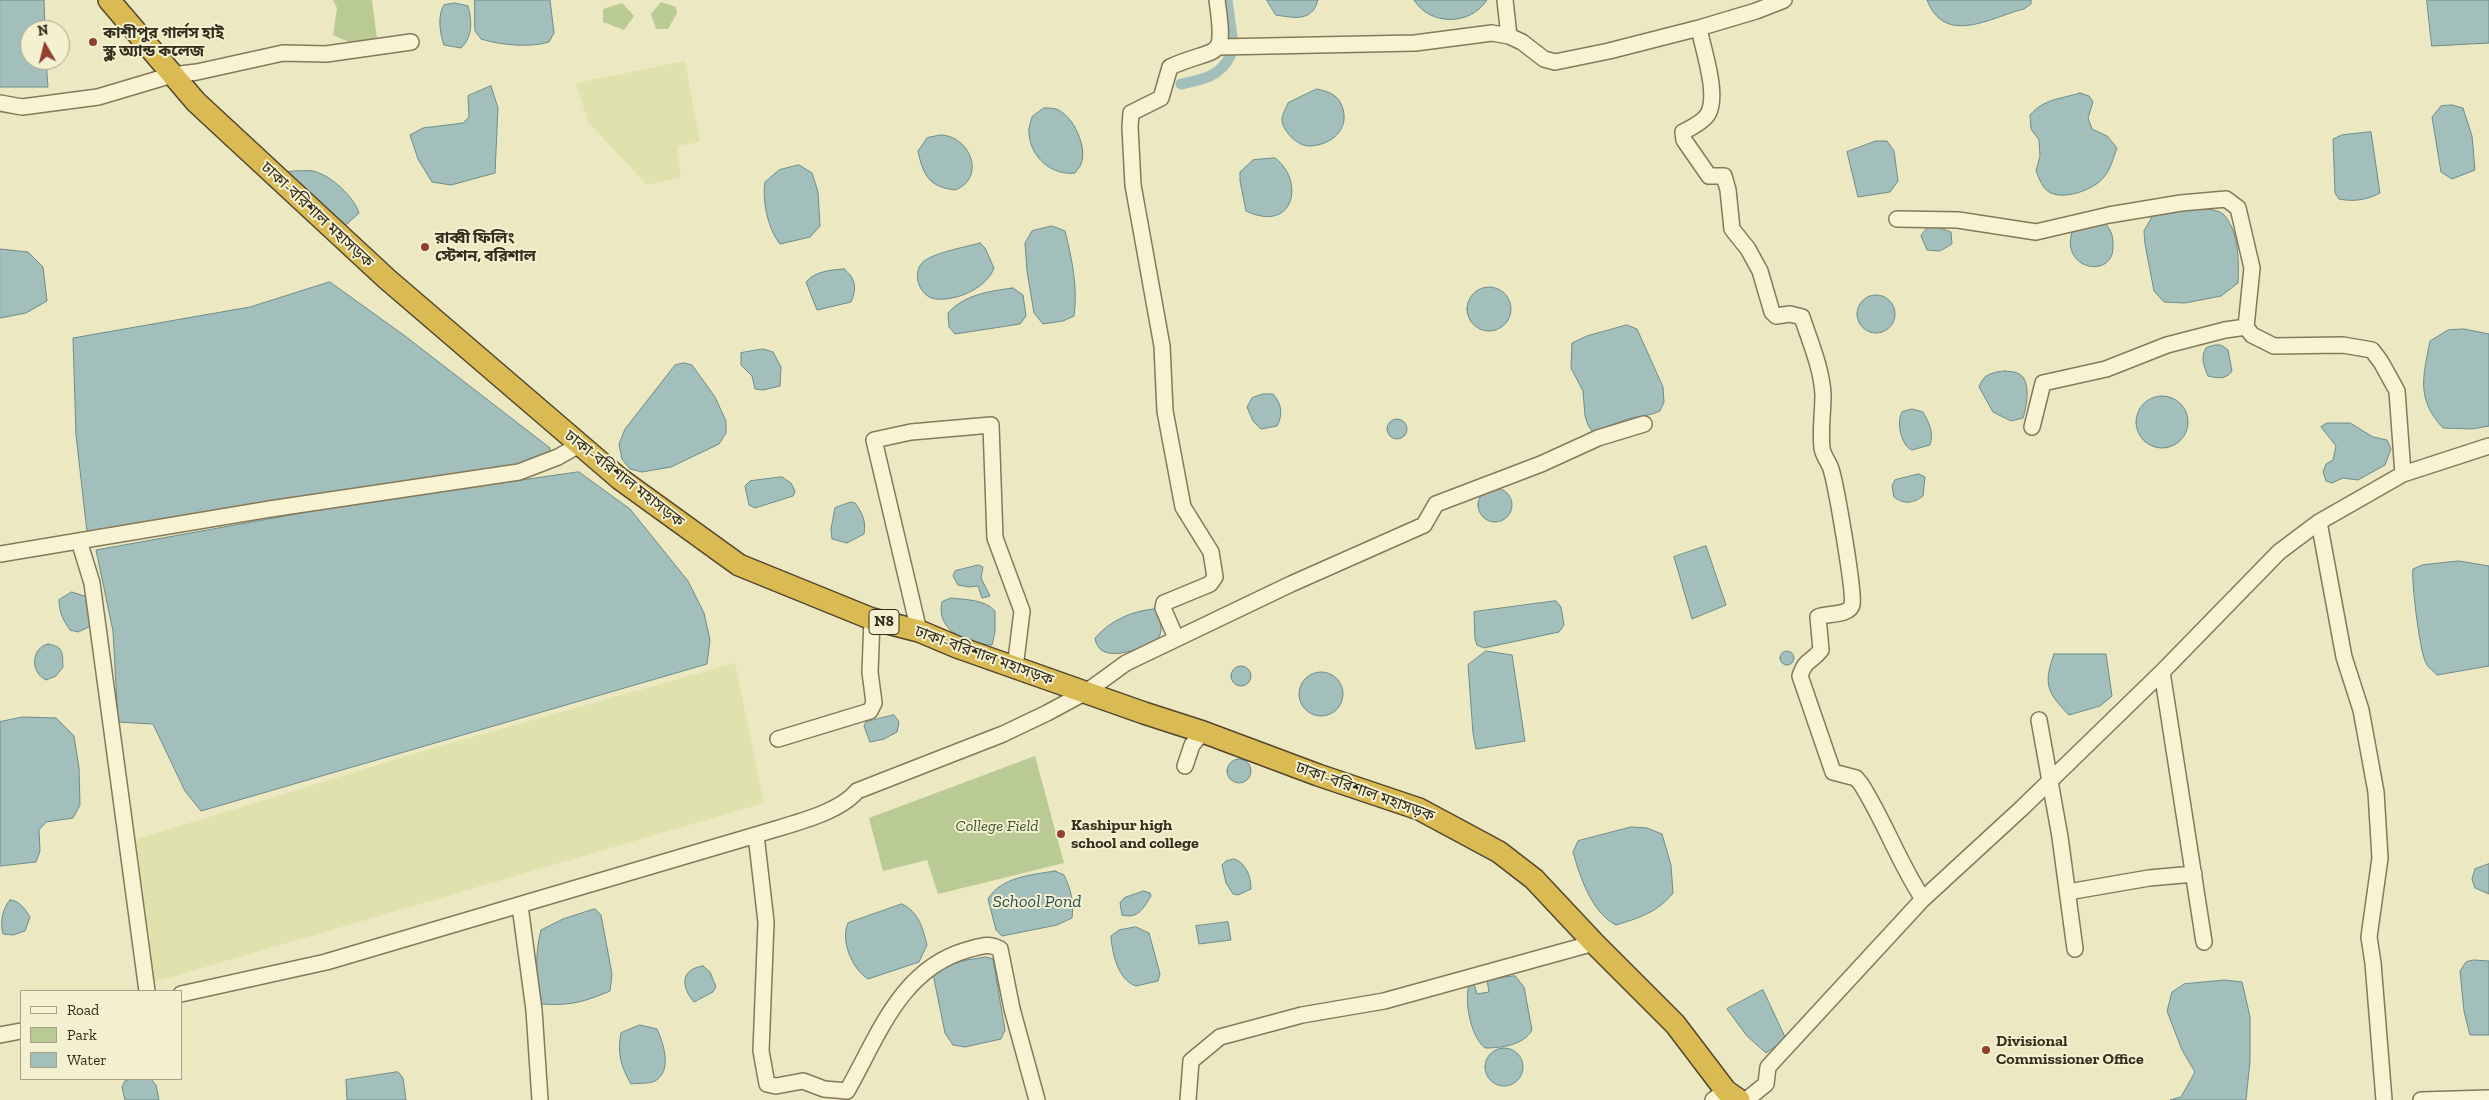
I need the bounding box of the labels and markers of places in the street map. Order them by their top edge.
place label: কাশীপুর গার্লস হাই স্কুল অ্যান্ড কলেজ [103,23,224,61]
marker: কাশীপুর গার্লস হাই স্কুল অ্যান্ড কলেজ [87,36,99,48]
place label: রাব্বী ফিলিং স্টেশন, বরিশাল [435,228,536,266]
marker: রাব্বী ফিলিং স্টেশন, বরিশাল [419,241,431,253]
place label: Kashipur high school and college [1071,815,1199,853]
marker: Kashipur high school and college [1055,828,1067,840]
place label: Divisional Commissioner Office [1996,1031,2144,1069]
marker: Divisional Commissioner Office [1980,1044,1992,1056]

